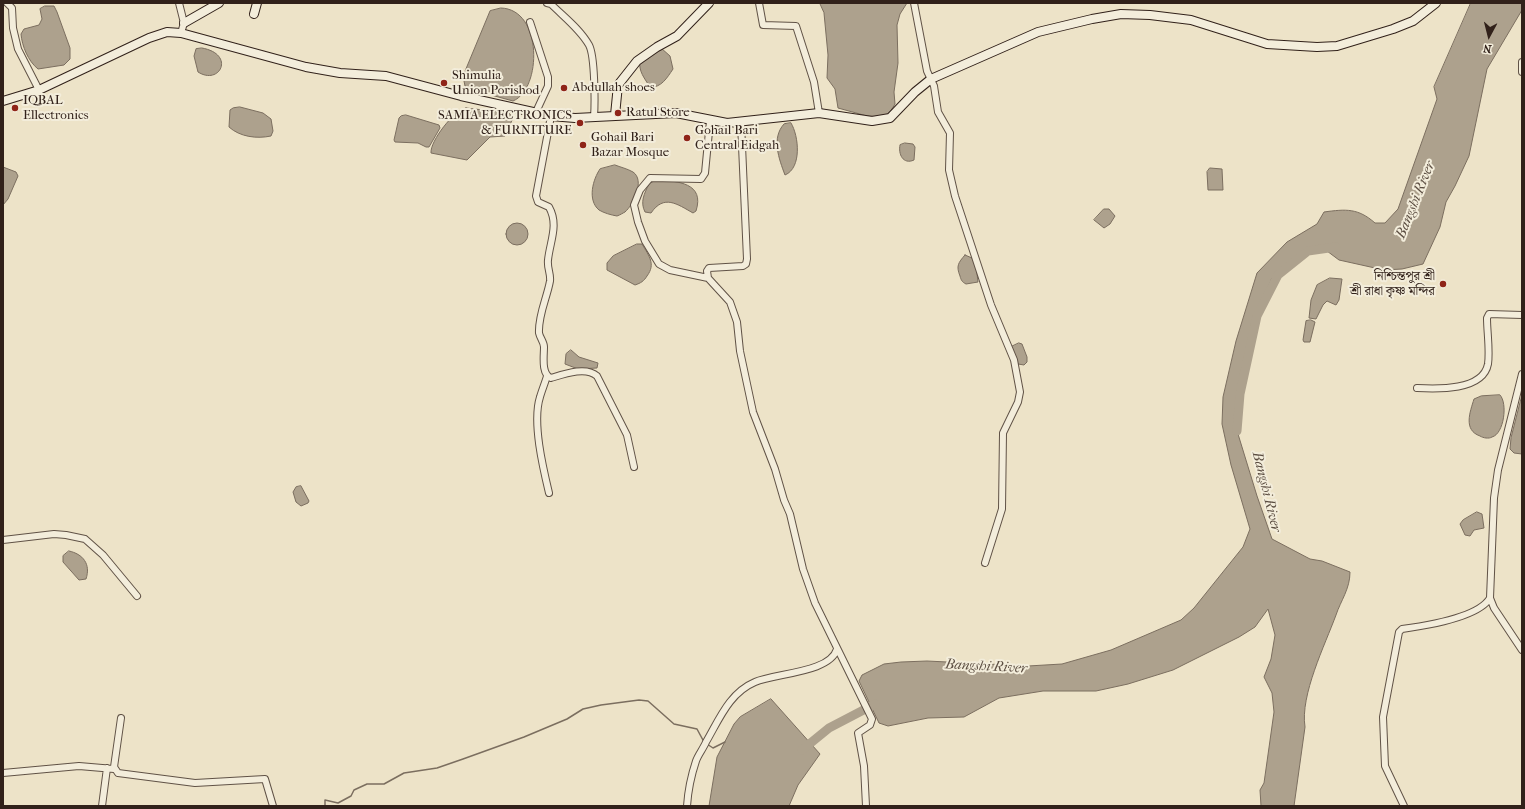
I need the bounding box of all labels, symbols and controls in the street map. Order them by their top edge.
north arrow [1469,16,1509,56]
text: N [1483,41,1492,55]
place label: Shimulia Union Porishod [452,68,539,99]
marker: Shimulia Union Porishod [439,78,449,88]
place label: Abdullah shoes [572,80,655,96]
marker: Abdullah shoes [559,83,569,93]
place label: IQBAL Ellectronics [23,93,89,124]
marker: IQBAL Ellectronics [10,103,20,113]
place label: Ratul Store [626,105,690,121]
place label: SAMIA ELECTRONICS & FURNITURE [438,108,572,139]
marker: Ratul Store [613,108,623,118]
marker: SAMIA ELECTRONICS & FURNITURE [575,118,585,128]
place label: Gohail Bari Central Eidgah [695,123,779,154]
place label: Gohail Bari Bazar Mosque [591,130,669,161]
marker: Gohail Bari Central Eidgah [682,133,692,143]
marker: Gohail Bari Bazar Mosque [578,140,588,150]
water label: Bangshi River [1393,159,1439,241]
place label: নিশ্চিন্তপুর শ্রী শ্রী রাধা কৃষ্ণ মন্দির [1350,269,1435,300]
marker: নিশ্চিন্তপুর শ্রী শ্রী রাধা কৃষ্ণ মন্দির [1438,279,1448,289]
water label: Bangshi River [1248,450,1284,534]
water label: Bangshi River [945,656,1027,678]

